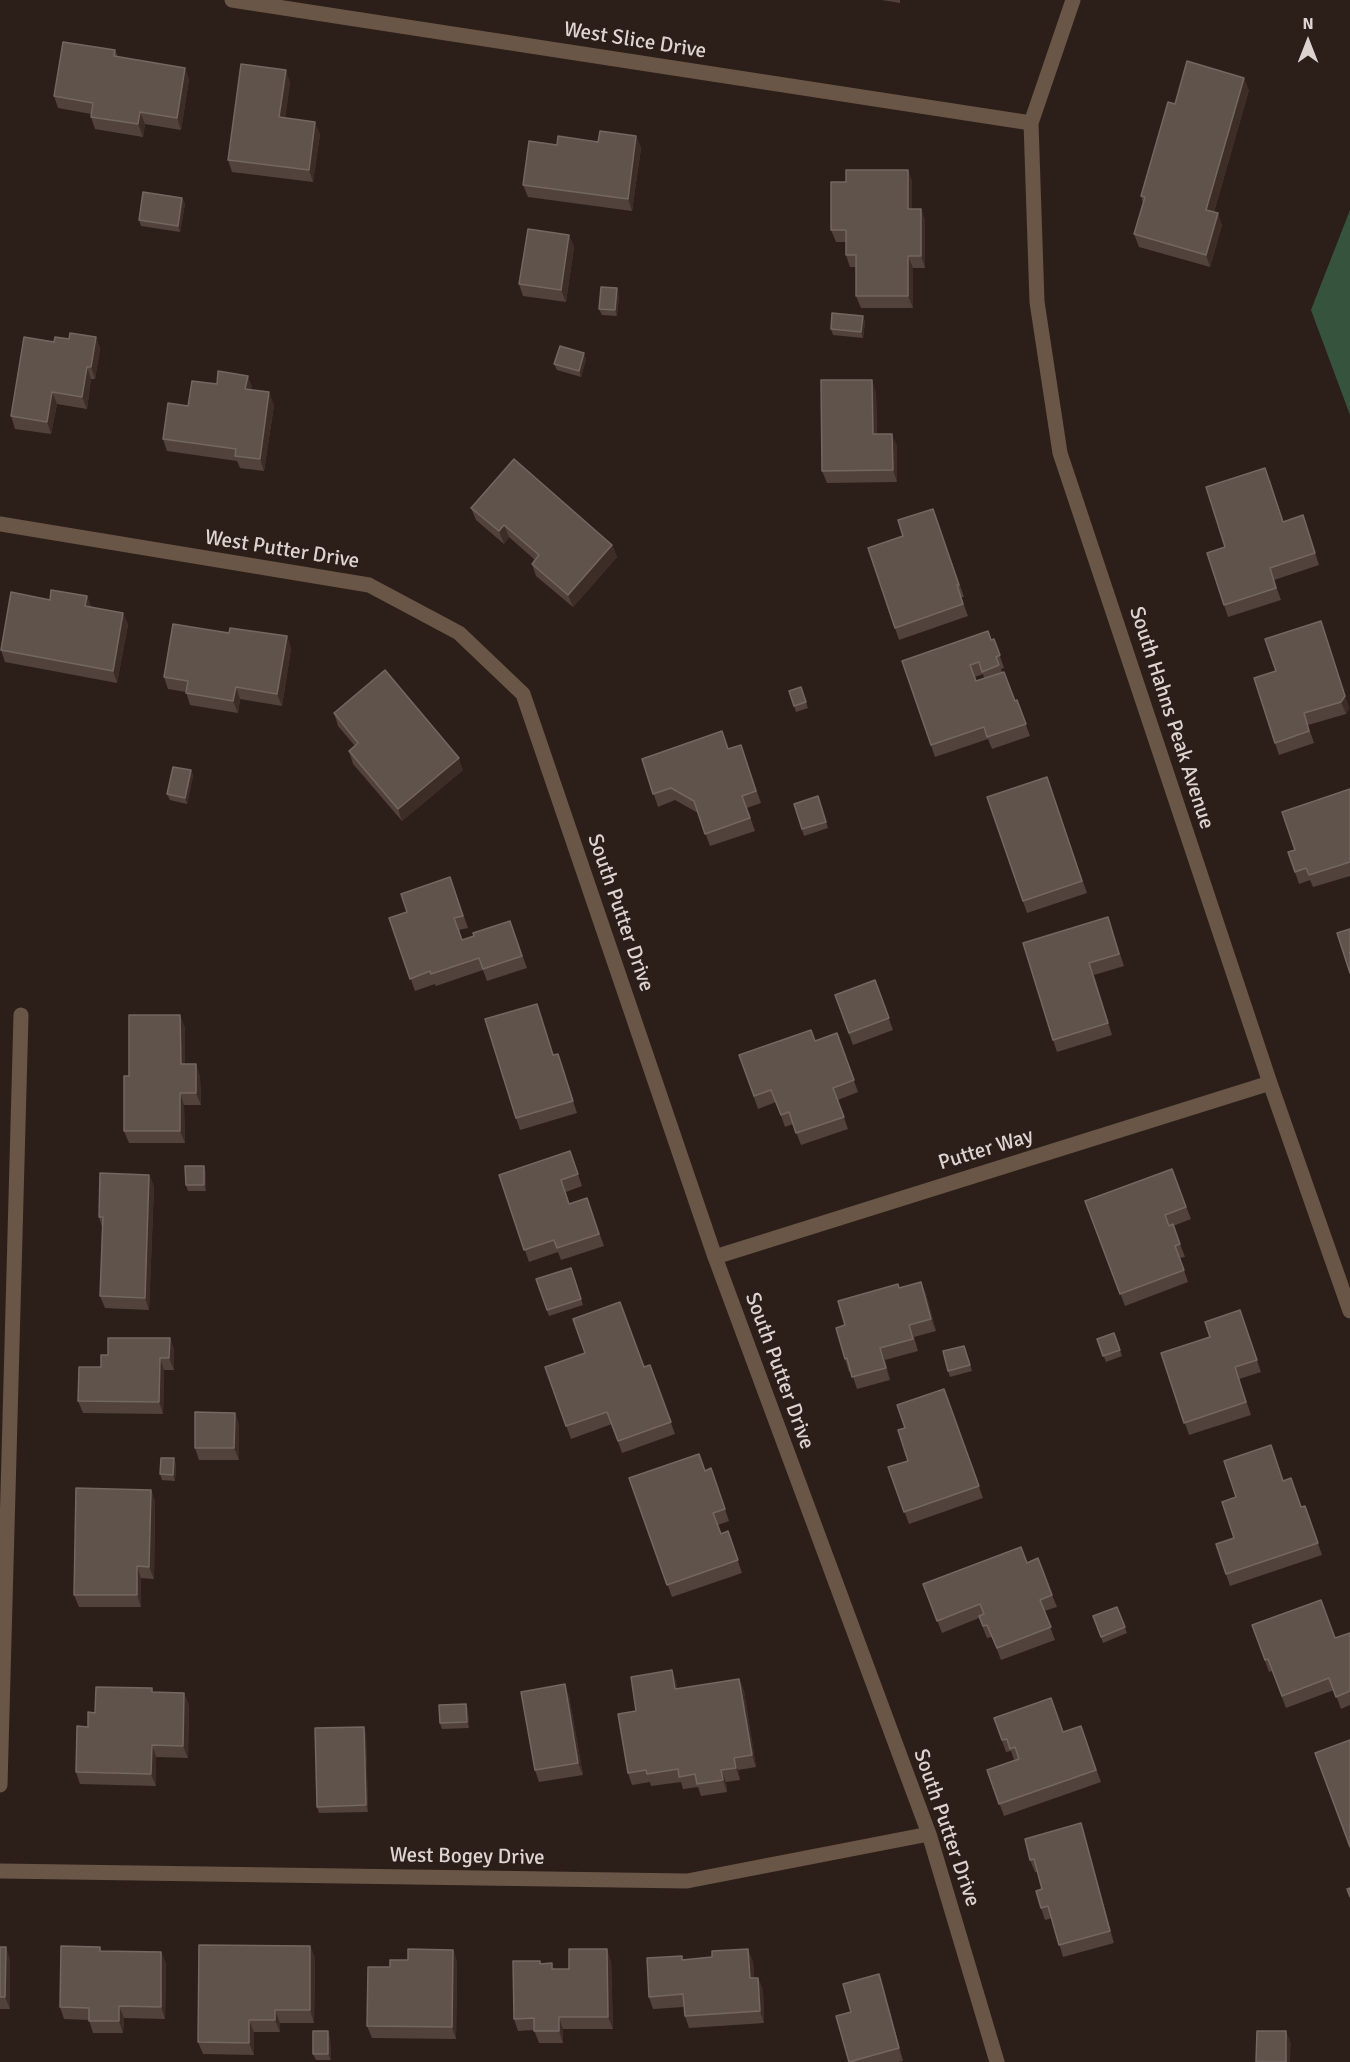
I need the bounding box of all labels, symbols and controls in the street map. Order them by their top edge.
north arrow [1278,12,1338,72]
text: N [1302,14,1314,34]
street label: West Slice Drive [562,17,708,65]
street label: West Putter Drive [203,525,361,575]
street label: South Hahns Peak Avenue [1123,604,1219,832]
street label: South Putter Drive [581,831,659,995]
street label: Putter Way [936,1124,1036,1176]
street label: South Putter Drive [739,1289,819,1453]
street label: South Putter Drive [907,1746,985,1910]
street label: West Bogey Drive [389,1843,545,1871]

